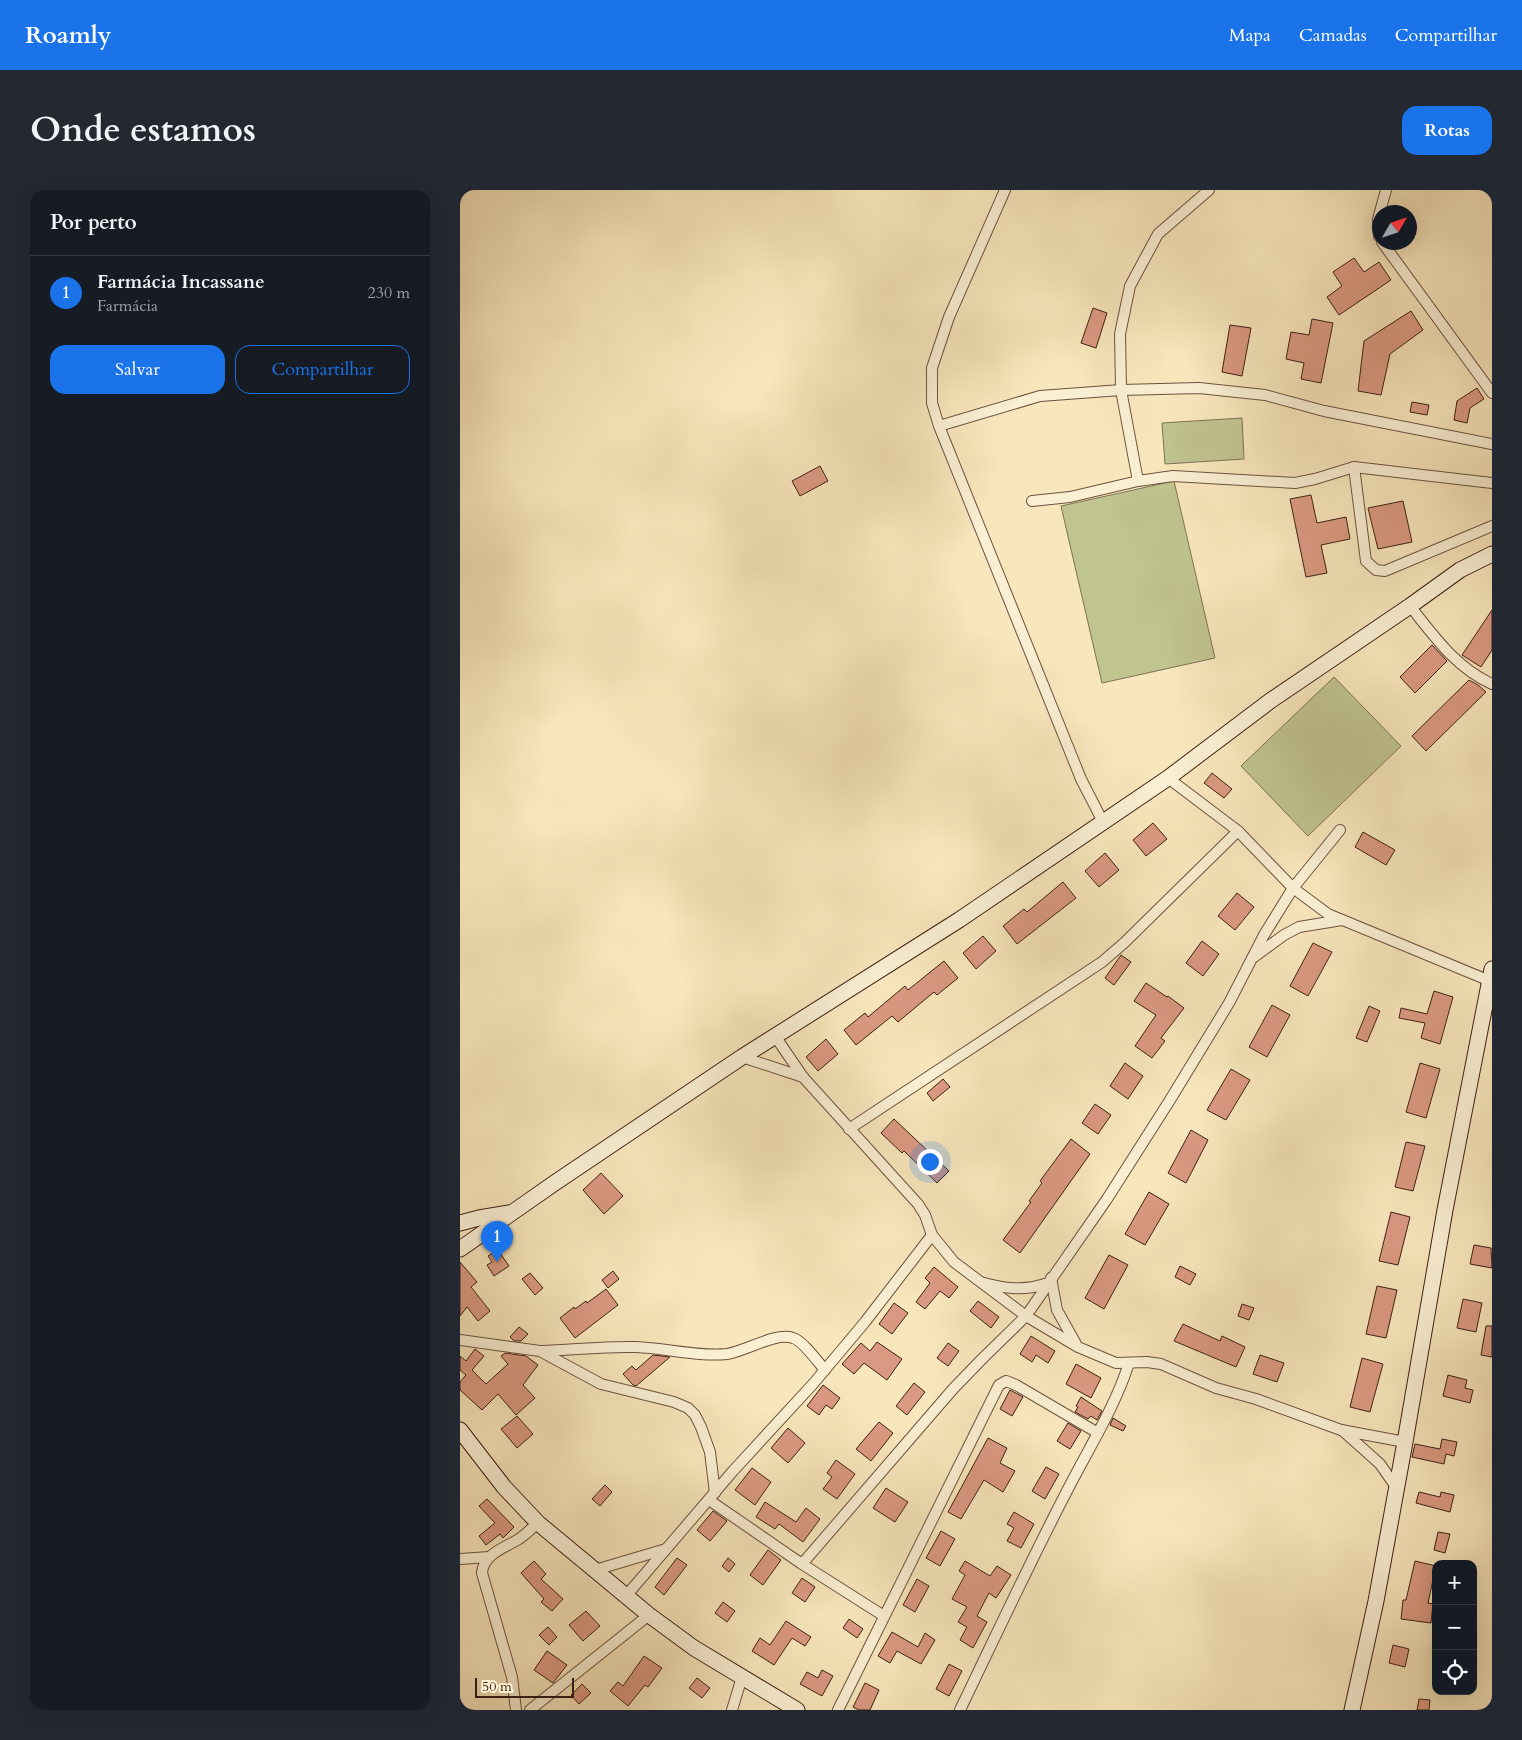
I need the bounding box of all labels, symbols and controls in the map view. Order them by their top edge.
text: Roamly [25,19,111,52]
text: Mapa [1229,23,1271,48]
text: Camadas [1299,23,1367,48]
text: Compartilhar [1395,23,1497,48]
text: Onde estamos [30,106,256,154]
button: Rotas [1402,106,1492,155]
north arrow [1372,205,1417,250]
text: Por perto [50,208,137,237]
text: Farmácia Incassane [97,269,265,295]
text: 1 [62,282,70,304]
text: 230 m [368,282,410,304]
text: Farmácia [97,295,158,317]
button: Salvar [50,345,225,394]
button: Compartilhar [235,345,410,394]
your location [917,1149,943,1175]
pin: 1 [481,1221,513,1262]
map controls [1432,1560,1477,1695]
button: + [1432,1560,1477,1605]
button: − [1432,1605,1477,1650]
button: locate [1432,1650,1477,1695]
scale bar [475,1675,574,1698]
text: 50 m [482,1677,512,1696]

